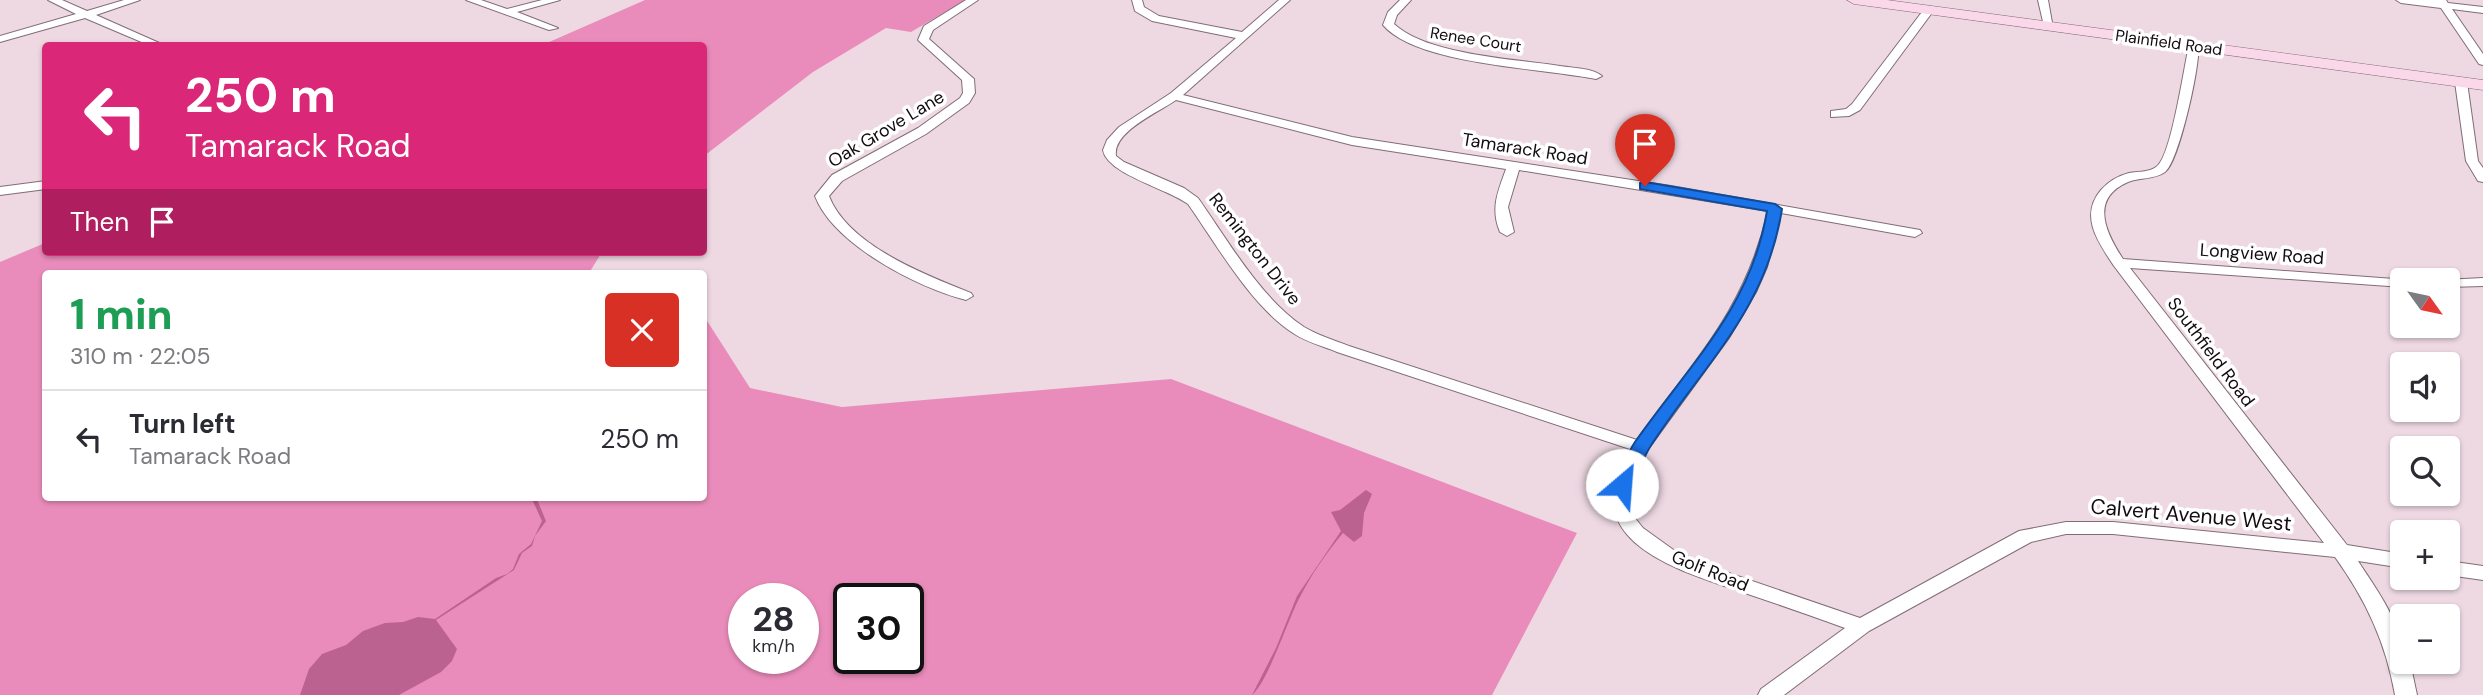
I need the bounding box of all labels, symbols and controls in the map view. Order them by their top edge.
street label: Renee Court [1429,22,1523,57]
street label: Plainfield Road [2114,25,2224,60]
text: 250 m [185,63,336,127]
icon: left [70,70,161,161]
street label: Oak Grove Lane [823,85,949,173]
pin [1615,114,1675,186]
text: Tamarack Road [185,125,411,167]
icon: arrive [1626,125,1664,163]
street label: Tamarack Road [1460,127,1590,171]
street label: Remington Drive [1204,188,1306,310]
icon: arrive [143,203,181,241]
text: Then [70,205,129,239]
street label: Longview Road [2199,238,2325,270]
north arrow [2390,268,2460,338]
map controls [2390,268,2460,674]
text: 1 min [70,287,173,342]
street label: Southfield Road [2162,292,2260,412]
button: close [605,293,679,367]
text: 310 m · 22:05 [70,341,210,371]
button: sound [2390,352,2460,422]
text: Turn left [129,407,236,441]
icon: left [70,420,108,458]
text: 250 m [600,422,679,456]
button: search [2390,436,2460,506]
text: Tamarack Road [129,441,291,471]
position arrow [1585,448,1659,522]
street label: Calvert Avenue West [2089,492,2293,538]
button: + [2390,520,2460,590]
street label: Golf Road [1668,545,1752,597]
speed limit sign: 30 [833,583,924,674]
text: 28 [752,596,795,642]
button: − [2390,604,2460,674]
text: km/h [752,634,795,658]

